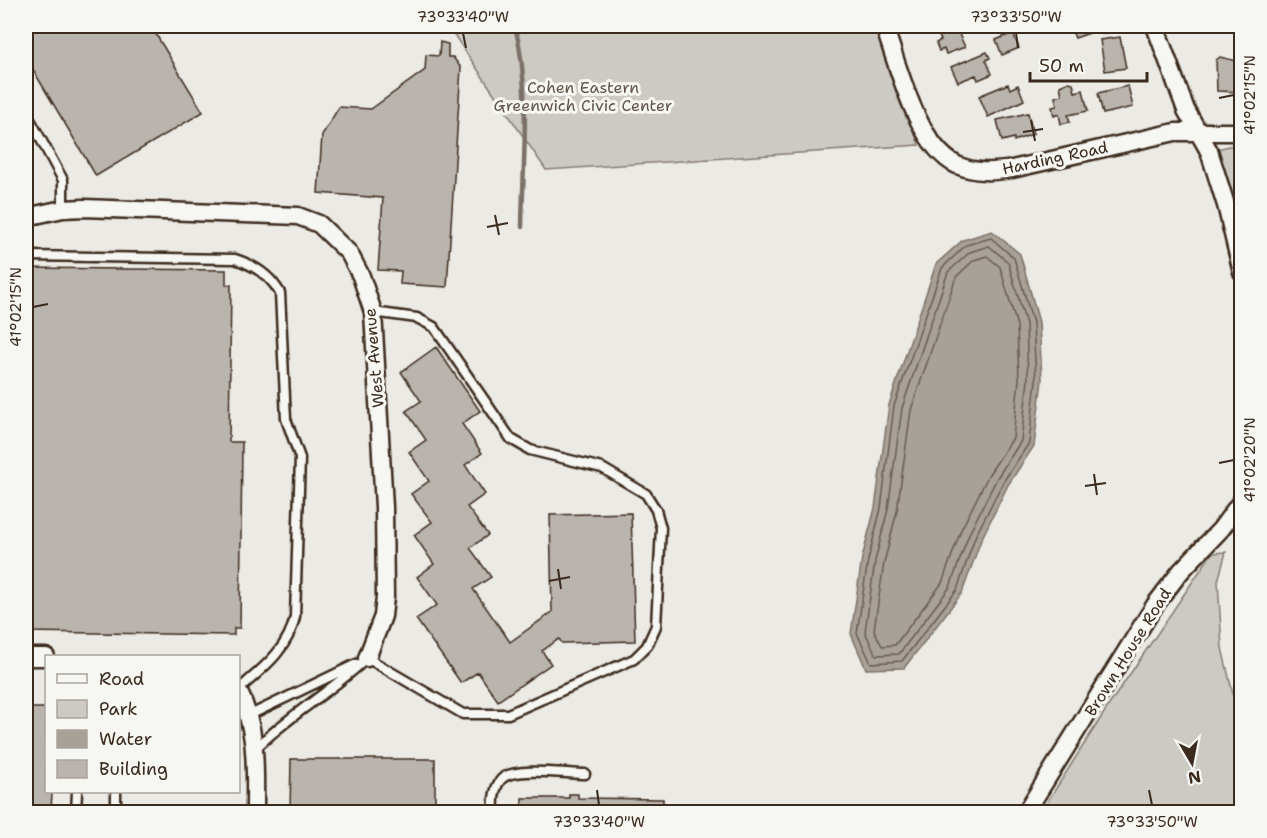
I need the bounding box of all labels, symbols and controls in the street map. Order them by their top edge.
text: 73°33'40"W [417,7,509,27]
text: 73°33'50"W [970,7,1062,27]
scale bar [1030,45,1147,83]
text: 50 m [1039,54,1084,78]
text: 41°02'15"N [1240,55,1260,135]
park label: Cohen Eastern Greenwich Civic Center [494,77,672,116]
street label: Harding Road [1000,137,1110,179]
text: 41°02'15"N [6,267,26,347]
street label: West Avenue [359,307,389,409]
text: 41°02'20"N [1240,417,1260,503]
street label: Brown House Road [1080,584,1176,720]
legend [45,655,240,793]
text: Road [99,667,144,691]
text: Park [99,697,138,721]
text: Water [99,727,152,751]
north arrow [1162,733,1222,793]
text: Building [99,757,168,781]
text: N [1186,766,1203,789]
text: 73°33'40"W [553,812,645,832]
text: 73°33'50"W [1106,812,1198,832]

